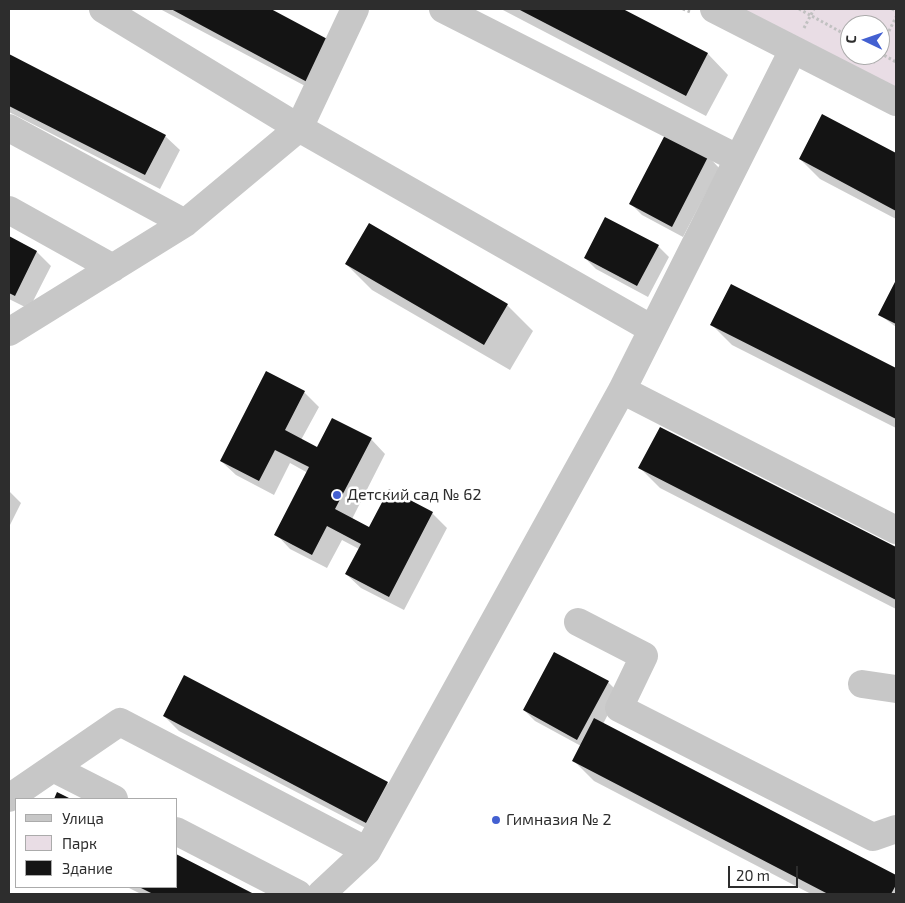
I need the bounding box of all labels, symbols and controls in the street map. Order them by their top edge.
north arrow [840,15,890,65]
text: С [842,35,859,44]
place label: Детский сад № 62 [347,485,481,505]
marker: Детский сад № 62 [331,489,343,501]
legend [15,798,178,888]
text: Улица [62,809,104,827]
place label: Гимназия № 2 [506,810,611,830]
marker: Гимназия № 2 [490,814,502,826]
text: Парк [62,834,97,852]
scale bar [730,856,800,888]
text: Здание [62,859,113,877]
text: 20 m [736,866,770,884]

